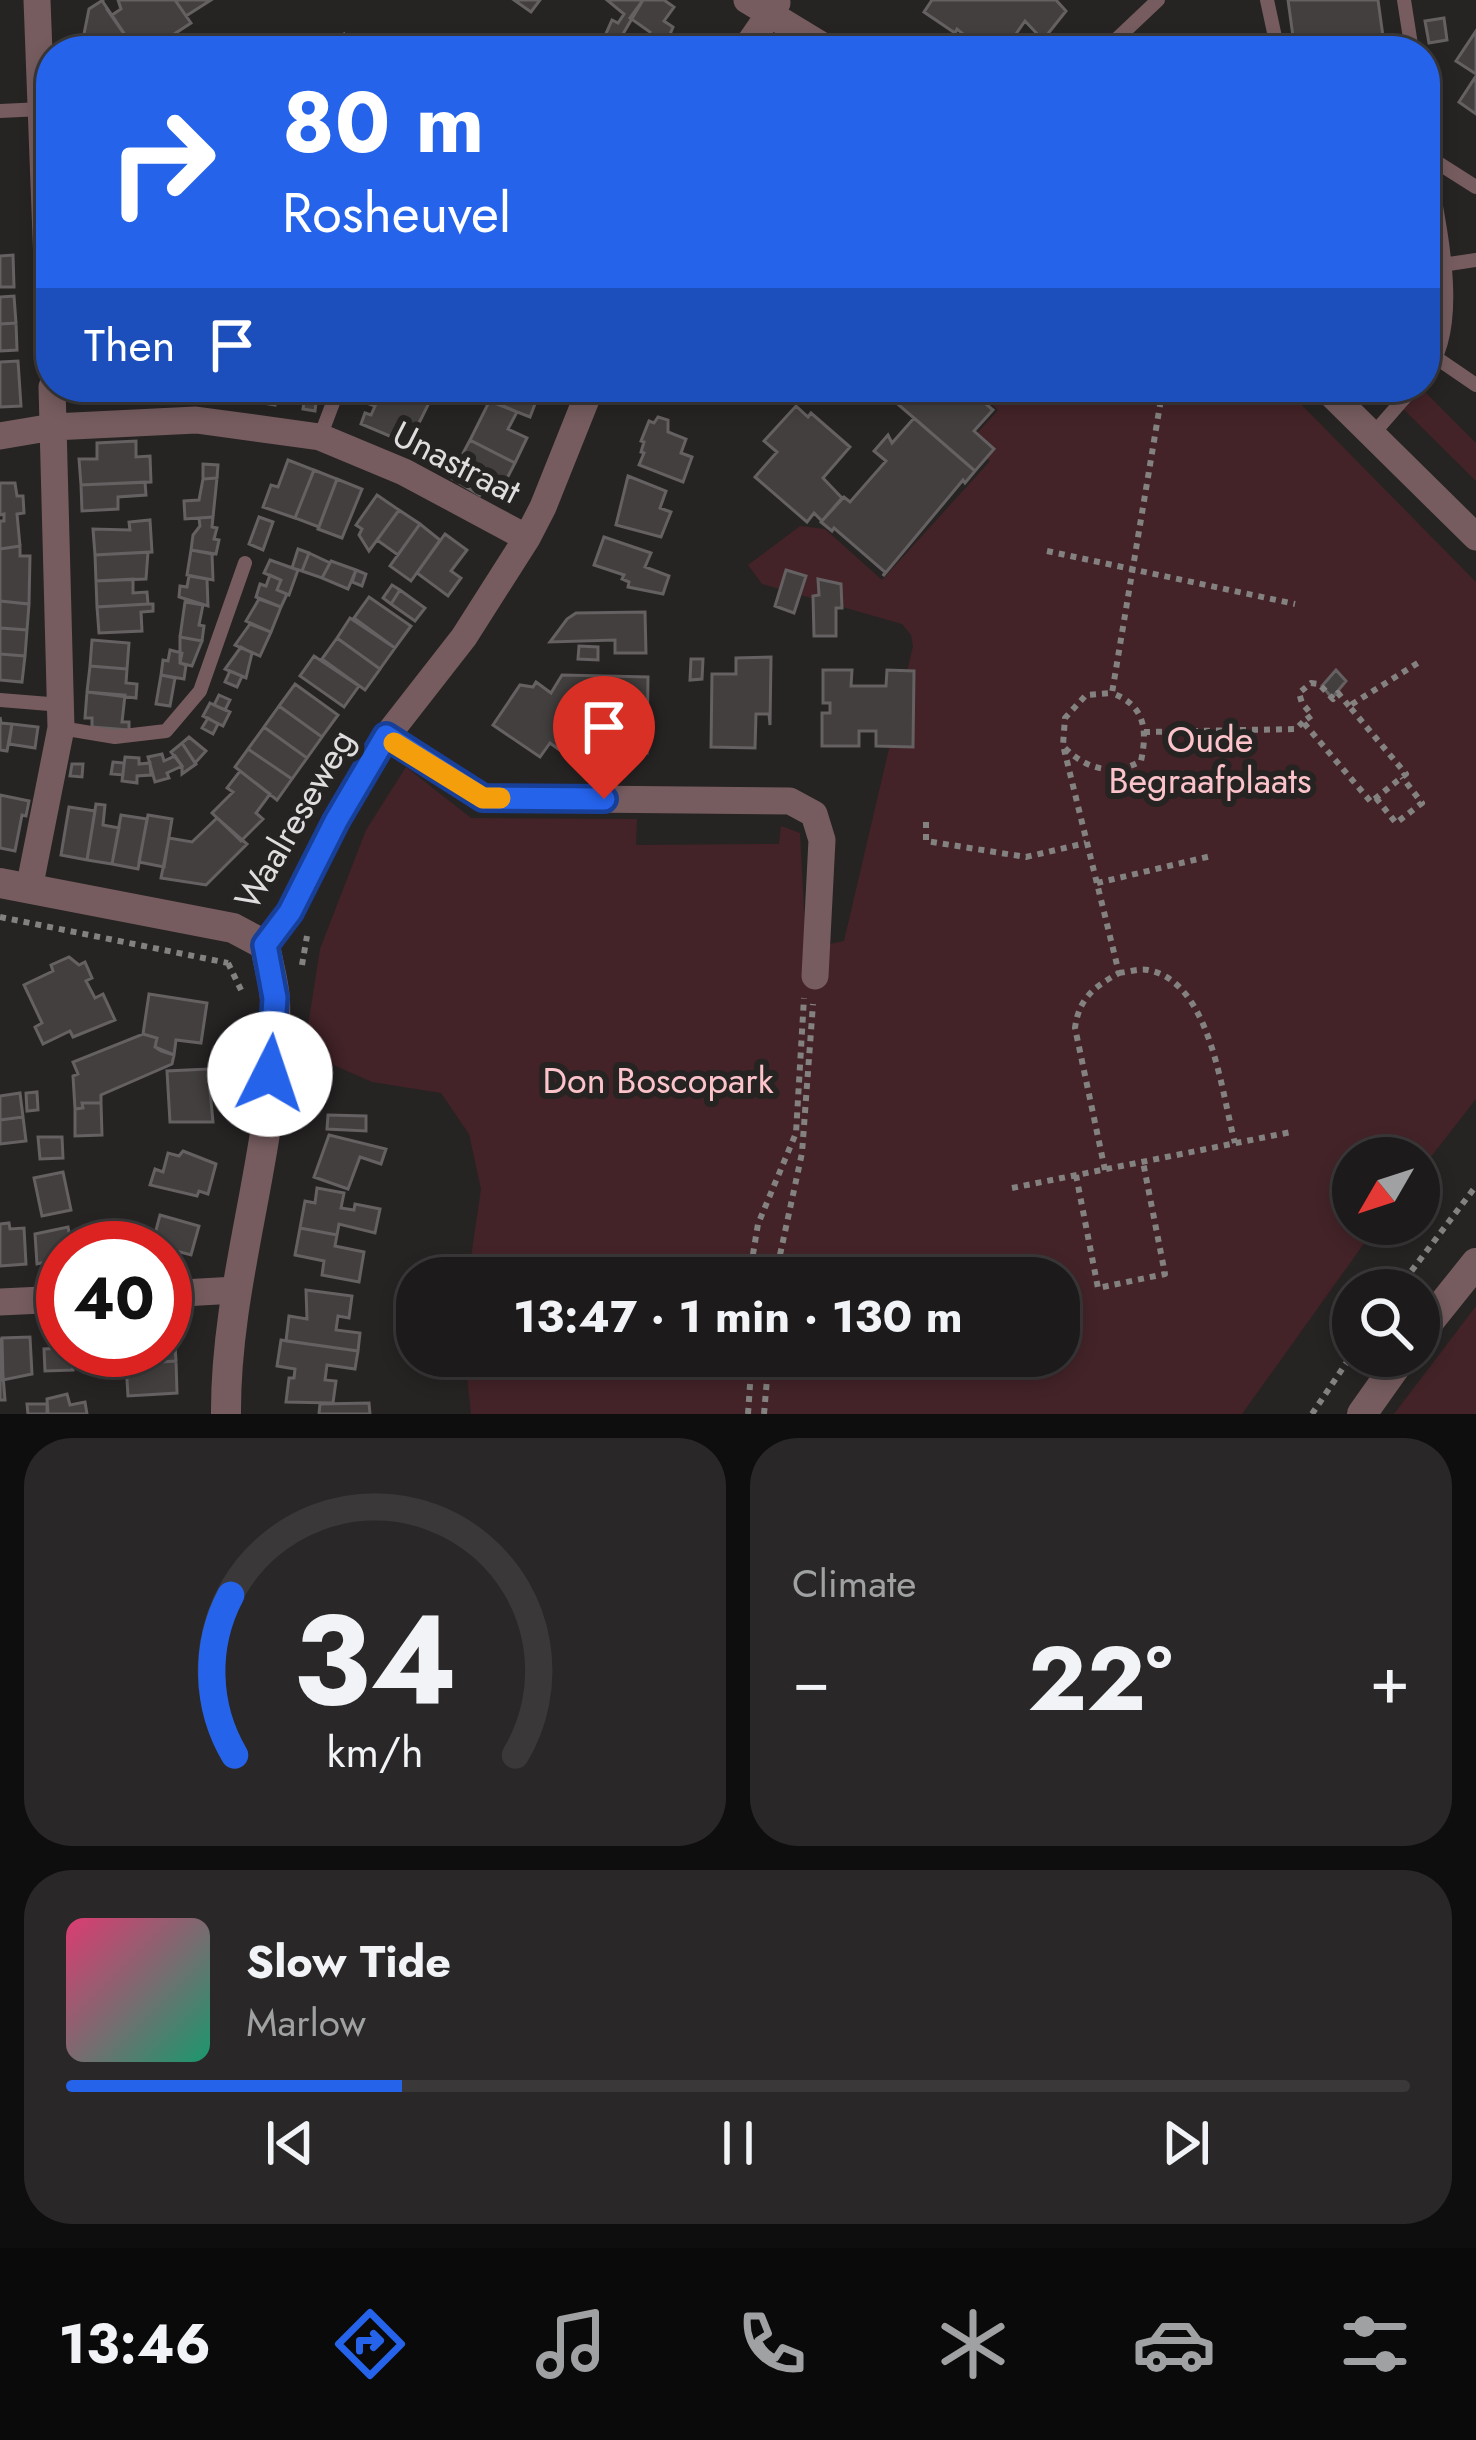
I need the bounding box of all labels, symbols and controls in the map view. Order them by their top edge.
text: 80 m [282,62,484,184]
icon: right [84,84,240,240]
text: Rosheuvel [282,174,511,252]
icon: arrive [199,312,265,378]
text: Then [84,313,175,378]
street label: Unastraat [384,408,530,517]
pin [553,676,655,799]
icon: arrive [571,694,637,760]
park label: Oude Begraafplaats [1108,713,1312,806]
street label: Waalreseweg [221,719,367,919]
position arrow [207,1011,333,1137]
park label: Don Boscopark [543,1054,774,1106]
north arrow [1332,1137,1440,1245]
map controls [1332,1137,1440,1377]
speed limit sign: 40 [36,1221,192,1377]
button: search [1332,1269,1440,1377]
text: 13:47 · 1 min · 130 m [513,1284,963,1349]
text: Climate [792,1555,916,1612]
text: 34 [293,1570,457,1751]
text: 22° [1028,1614,1173,1744]
text: − [792,1632,831,1728]
text: + [1369,1632,1410,1728]
text: km/h [327,1721,423,1783]
text: Slow Tide [246,1929,451,1994]
text: Marlow [246,1994,366,2051]
icon: previous [257,2110,323,2176]
icon: pause [705,2110,771,2176]
icon: next [1153,2110,1219,2176]
icon: directions [328,2302,412,2386]
icon: music [529,2302,613,2386]
icon: phone [730,2302,814,2386]
icon: climate [931,2302,1015,2386]
icon: car [1132,2302,1216,2386]
icon: filters [1333,2302,1417,2386]
text: 13:46 [59,2305,211,2383]

